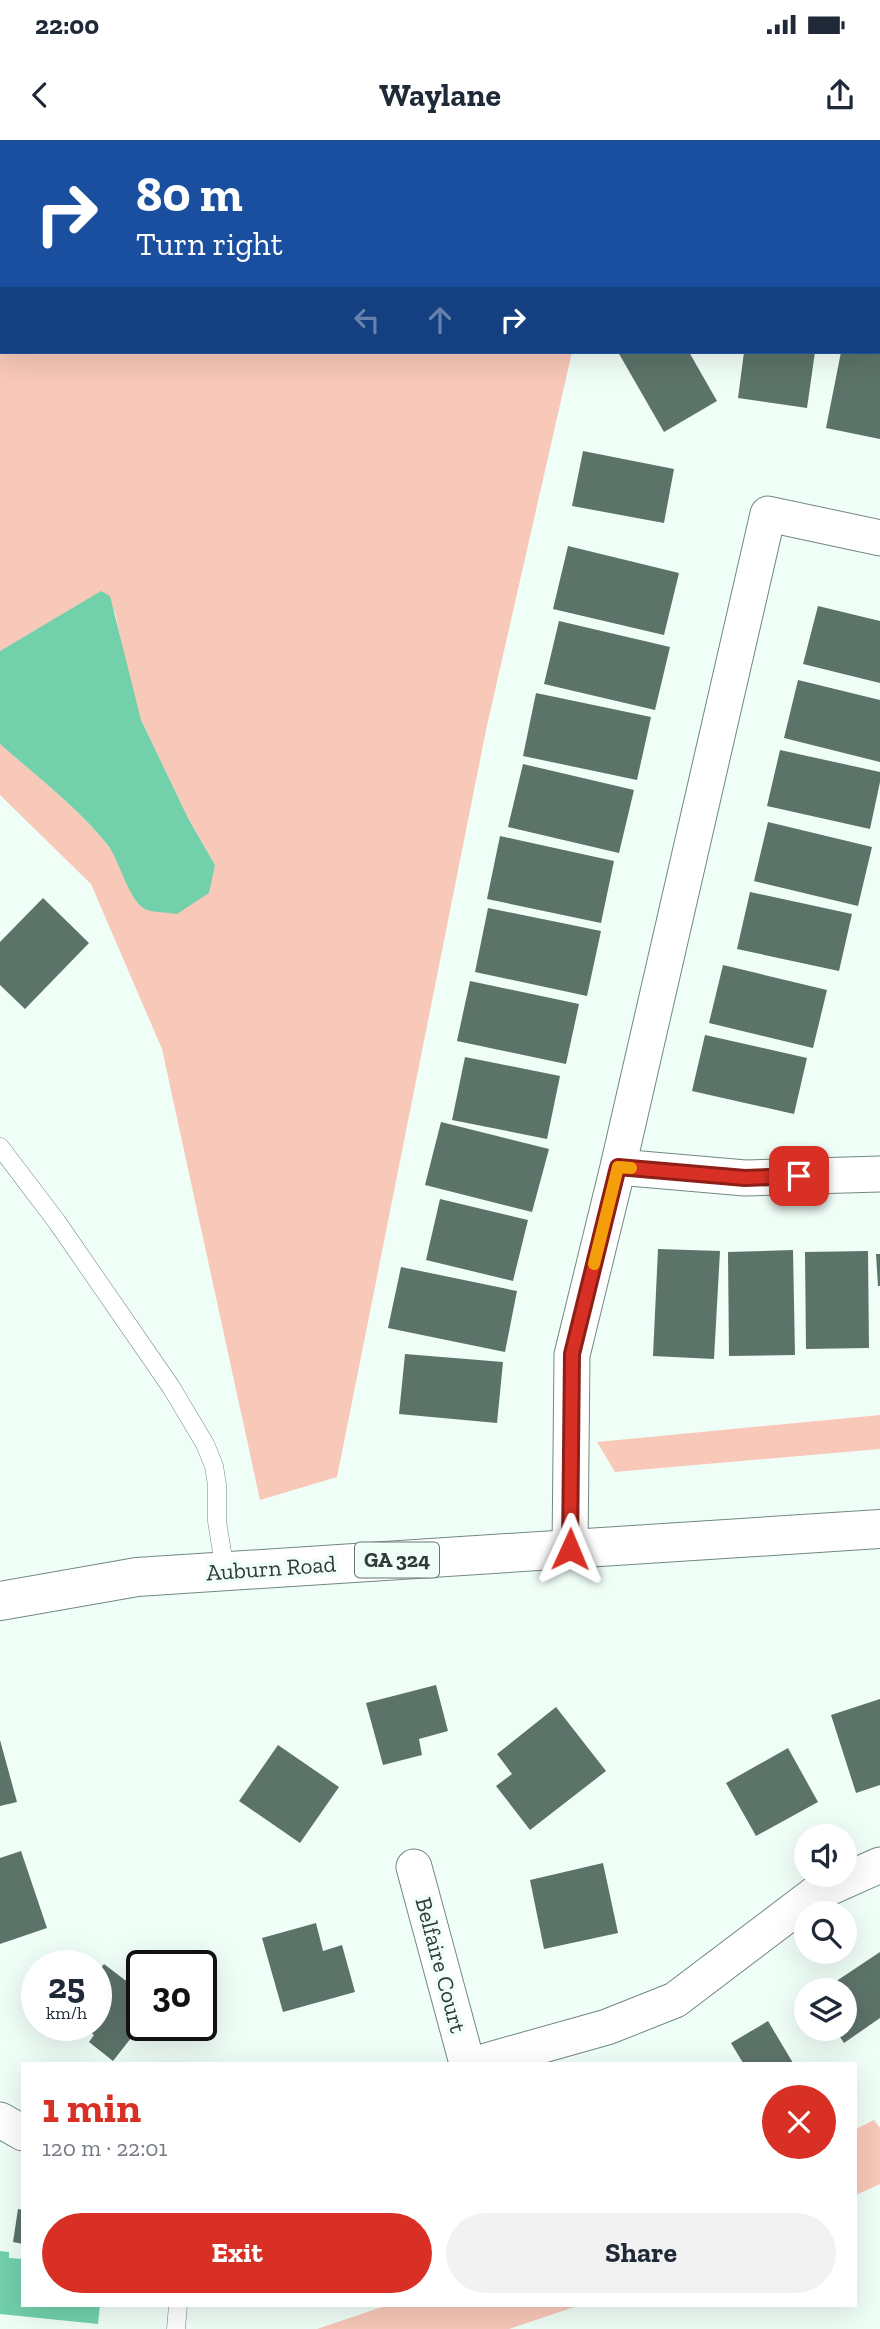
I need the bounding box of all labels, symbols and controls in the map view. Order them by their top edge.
text: 22:00 [35,9,99,41]
icon: back [21,76,59,114]
text: Waylane [379,76,501,114]
icon: share [821,76,859,114]
text: 80 m [136,165,243,224]
icon: right [21,168,112,259]
text: Turn right [136,225,283,263]
icon: left [348,301,386,339]
icon: ahead [421,301,459,339]
icon: right [494,301,532,339]
pin [769,1146,829,1206]
icon: arrive [780,1157,818,1195]
position arrow [533,1512,607,1586]
road number: GA 324 [355,1542,439,1578]
street label: Auburn Road [205,1549,337,1587]
map controls [794,1824,857,2041]
button: sound [794,1824,857,1887]
street label: Belfaire Court [409,1894,473,2036]
button: search [794,1901,857,1964]
speed limit sign: 30 [126,1950,217,2041]
text: 25 [48,1965,85,2007]
button: layers [794,1978,857,2041]
text: km/h [46,2002,87,2024]
text: 1 min [42,2082,141,2133]
button: close [762,2085,836,2159]
text: 120 m · 22:01 [42,2134,167,2162]
button: Exit [42,2213,432,2293]
button: Share [446,2213,836,2293]

